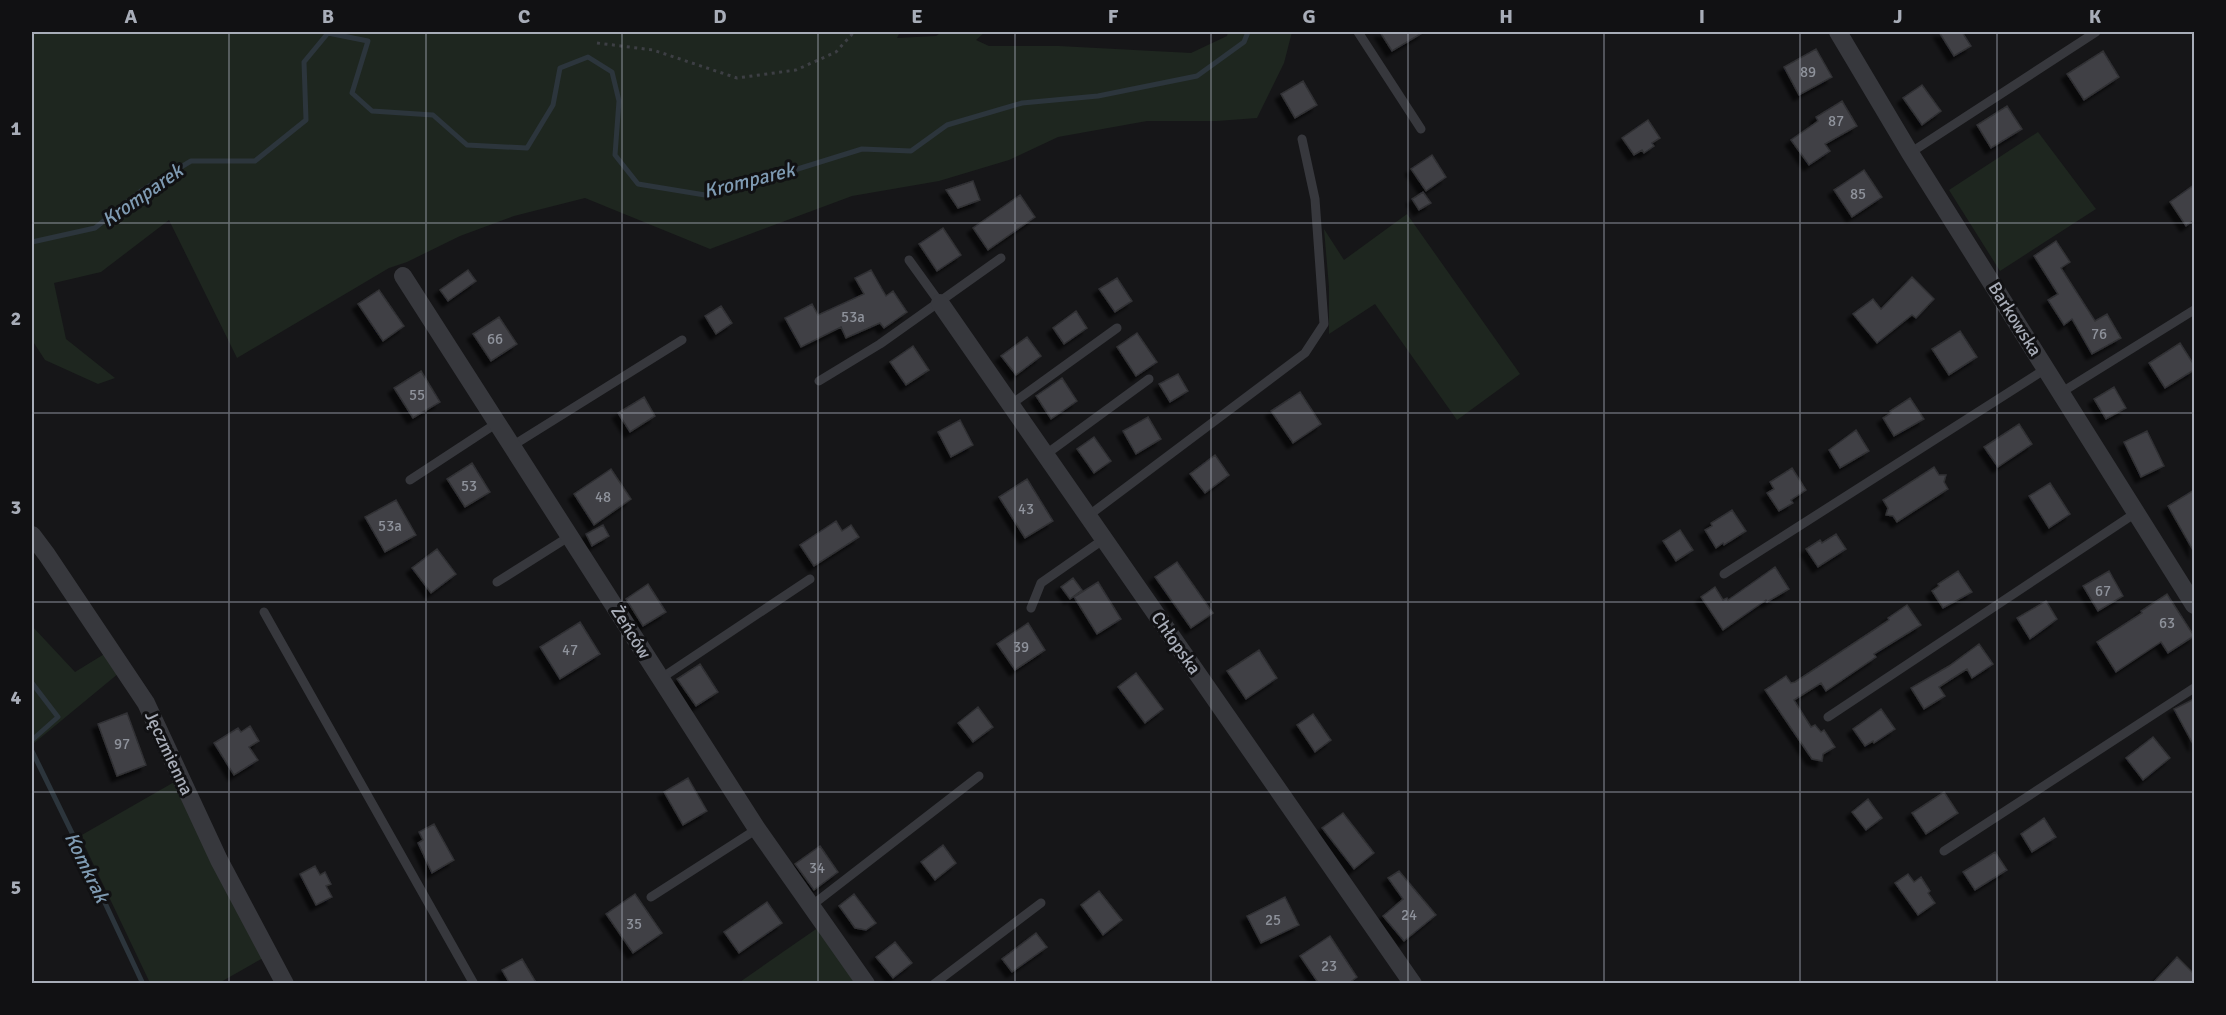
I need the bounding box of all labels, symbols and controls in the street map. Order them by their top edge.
text: A [125,4,138,29]
text: B [322,4,334,29]
text: C [518,4,530,29]
text: D [713,4,727,29]
text: E [911,4,923,29]
text: F [1108,4,1119,29]
text: G [1302,4,1316,29]
text: H [1499,4,1513,29]
text: I [1699,4,1705,29]
text: J [1893,4,1903,29]
text: K [2089,4,2102,29]
house number: 89 [1800,63,1816,81]
house number: 87 [1828,112,1844,130]
text: 1 [11,116,22,141]
water label: Kromparek [97,157,189,232]
water label: Kromparek [701,157,799,204]
house number: 85 [1850,185,1866,203]
street label: Barkowska [1984,278,2046,360]
text: 2 [11,306,21,331]
house number: 53a [841,308,865,326]
house number: 76 [2091,325,2107,343]
house number: 66 [487,330,503,348]
house number: 55 [409,386,425,404]
house number: 53 [461,477,477,495]
house number: 48 [595,488,611,506]
text: 3 [11,495,21,520]
house number: 43 [1018,500,1034,518]
house number: 53a [378,517,402,535]
house number: 67 [2095,582,2111,600]
street label: Żeńców [606,601,656,663]
street label: Chłopska [1146,607,1206,679]
house number: 63 [2159,614,2175,632]
house number: 39 [1013,638,1029,656]
house number: 47 [562,641,578,659]
text: 4 [11,685,22,710]
street label: Jęczmienna [140,707,198,799]
house number: 97 [114,735,130,753]
water label: Komkrak [59,828,115,908]
house number: 34 [809,859,825,877]
text: 5 [11,875,21,900]
house number: 24 [1401,906,1417,924]
house number: 25 [1265,911,1281,929]
house number: 35 [626,915,642,933]
house number: 23 [1321,957,1337,975]

